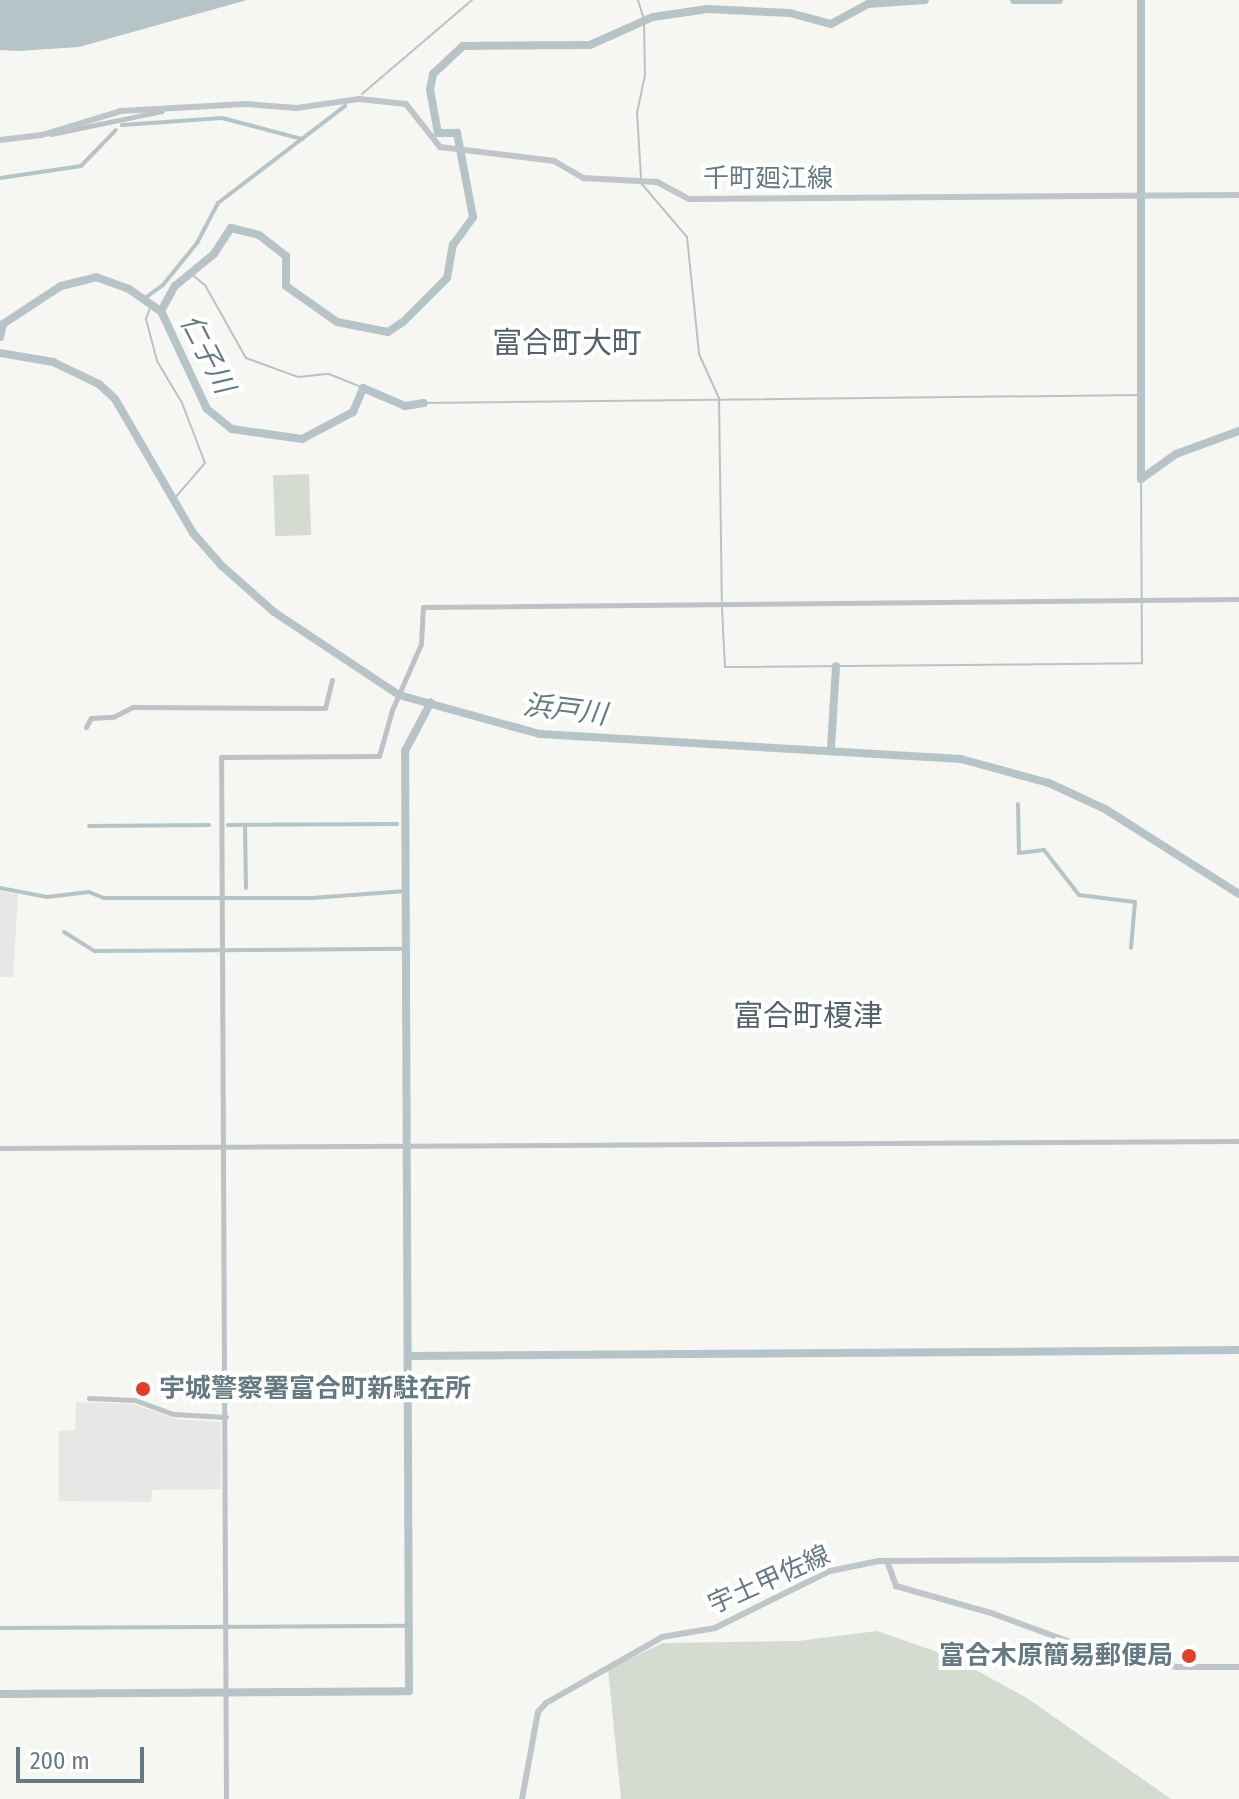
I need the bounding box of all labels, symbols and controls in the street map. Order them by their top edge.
street label: 千町廻江線 [703,163,833,195]
water label: 仁子川 [173,309,241,399]
district label: 富合町大町 [492,325,642,361]
water label: 浜戸川 [521,688,609,732]
district label: 富合町榎津 [733,998,883,1034]
place label: 宇城警察署富合町新駐在所 [159,1373,471,1405]
marker: 宇城警察署富合町新駐在所 [134,1380,152,1398]
street label: 宇土甲佐線 [703,1539,835,1621]
place label: 富合木原簡易郵便局 [939,1640,1173,1672]
marker: 富合木原簡易郵便局 [1180,1647,1198,1665]
scale bar [20,1731,148,1781]
text: 200 m [30,1747,90,1775]

